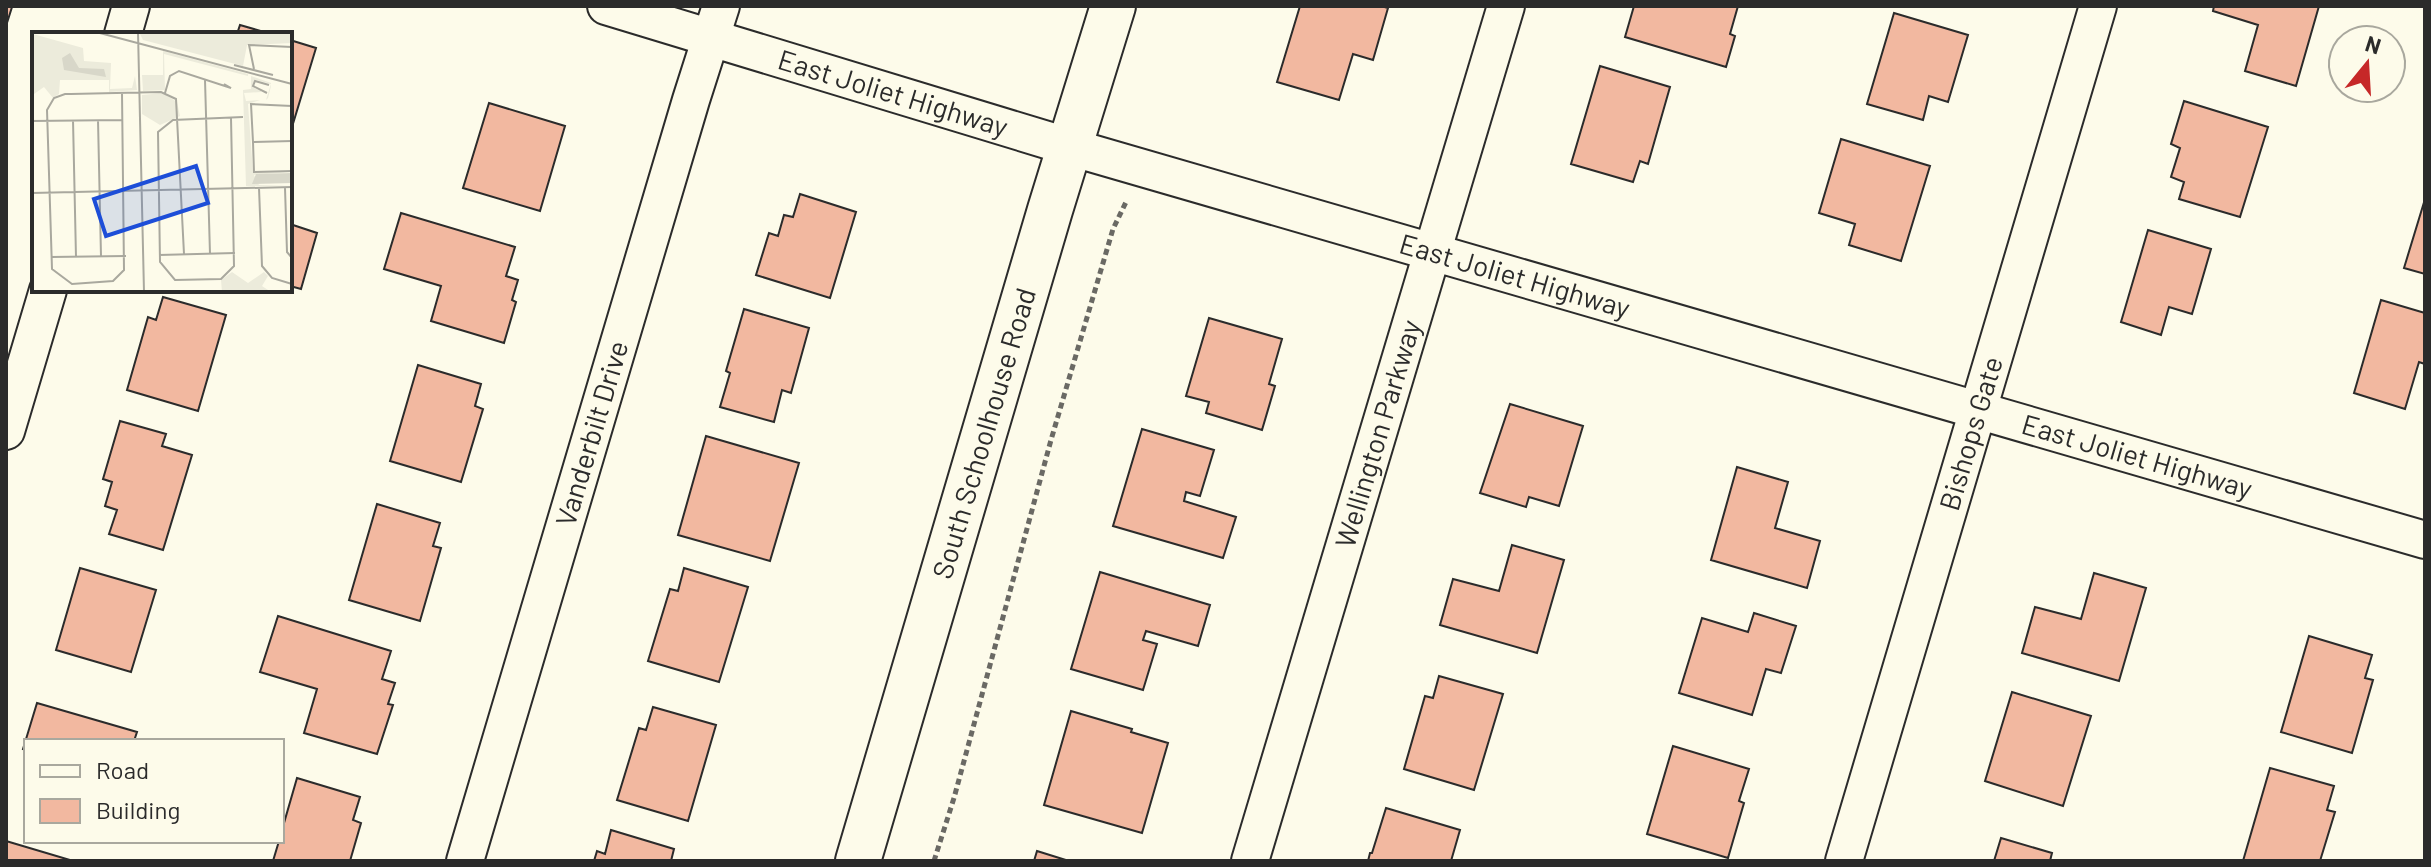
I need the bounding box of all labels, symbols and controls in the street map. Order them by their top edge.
north arrow [2327,24,2407,104]
text: N [2363,29,2384,59]
inset map [32,32,292,292]
street label: East Joliet Highway [774,41,1012,143]
street label: East Joliet Highway [1396,226,1634,325]
street label: South Schoolhouse Road [924,284,1042,582]
street label: Wellington Parkway [1327,315,1427,551]
street label: Vanderbilt Drive [547,336,635,530]
street label: Bishops Gate [1931,352,2009,514]
street label: East Joliet Highway [2018,406,2257,505]
legend [24,739,284,843]
text: Road [96,755,149,784]
text: Building [96,795,180,824]

